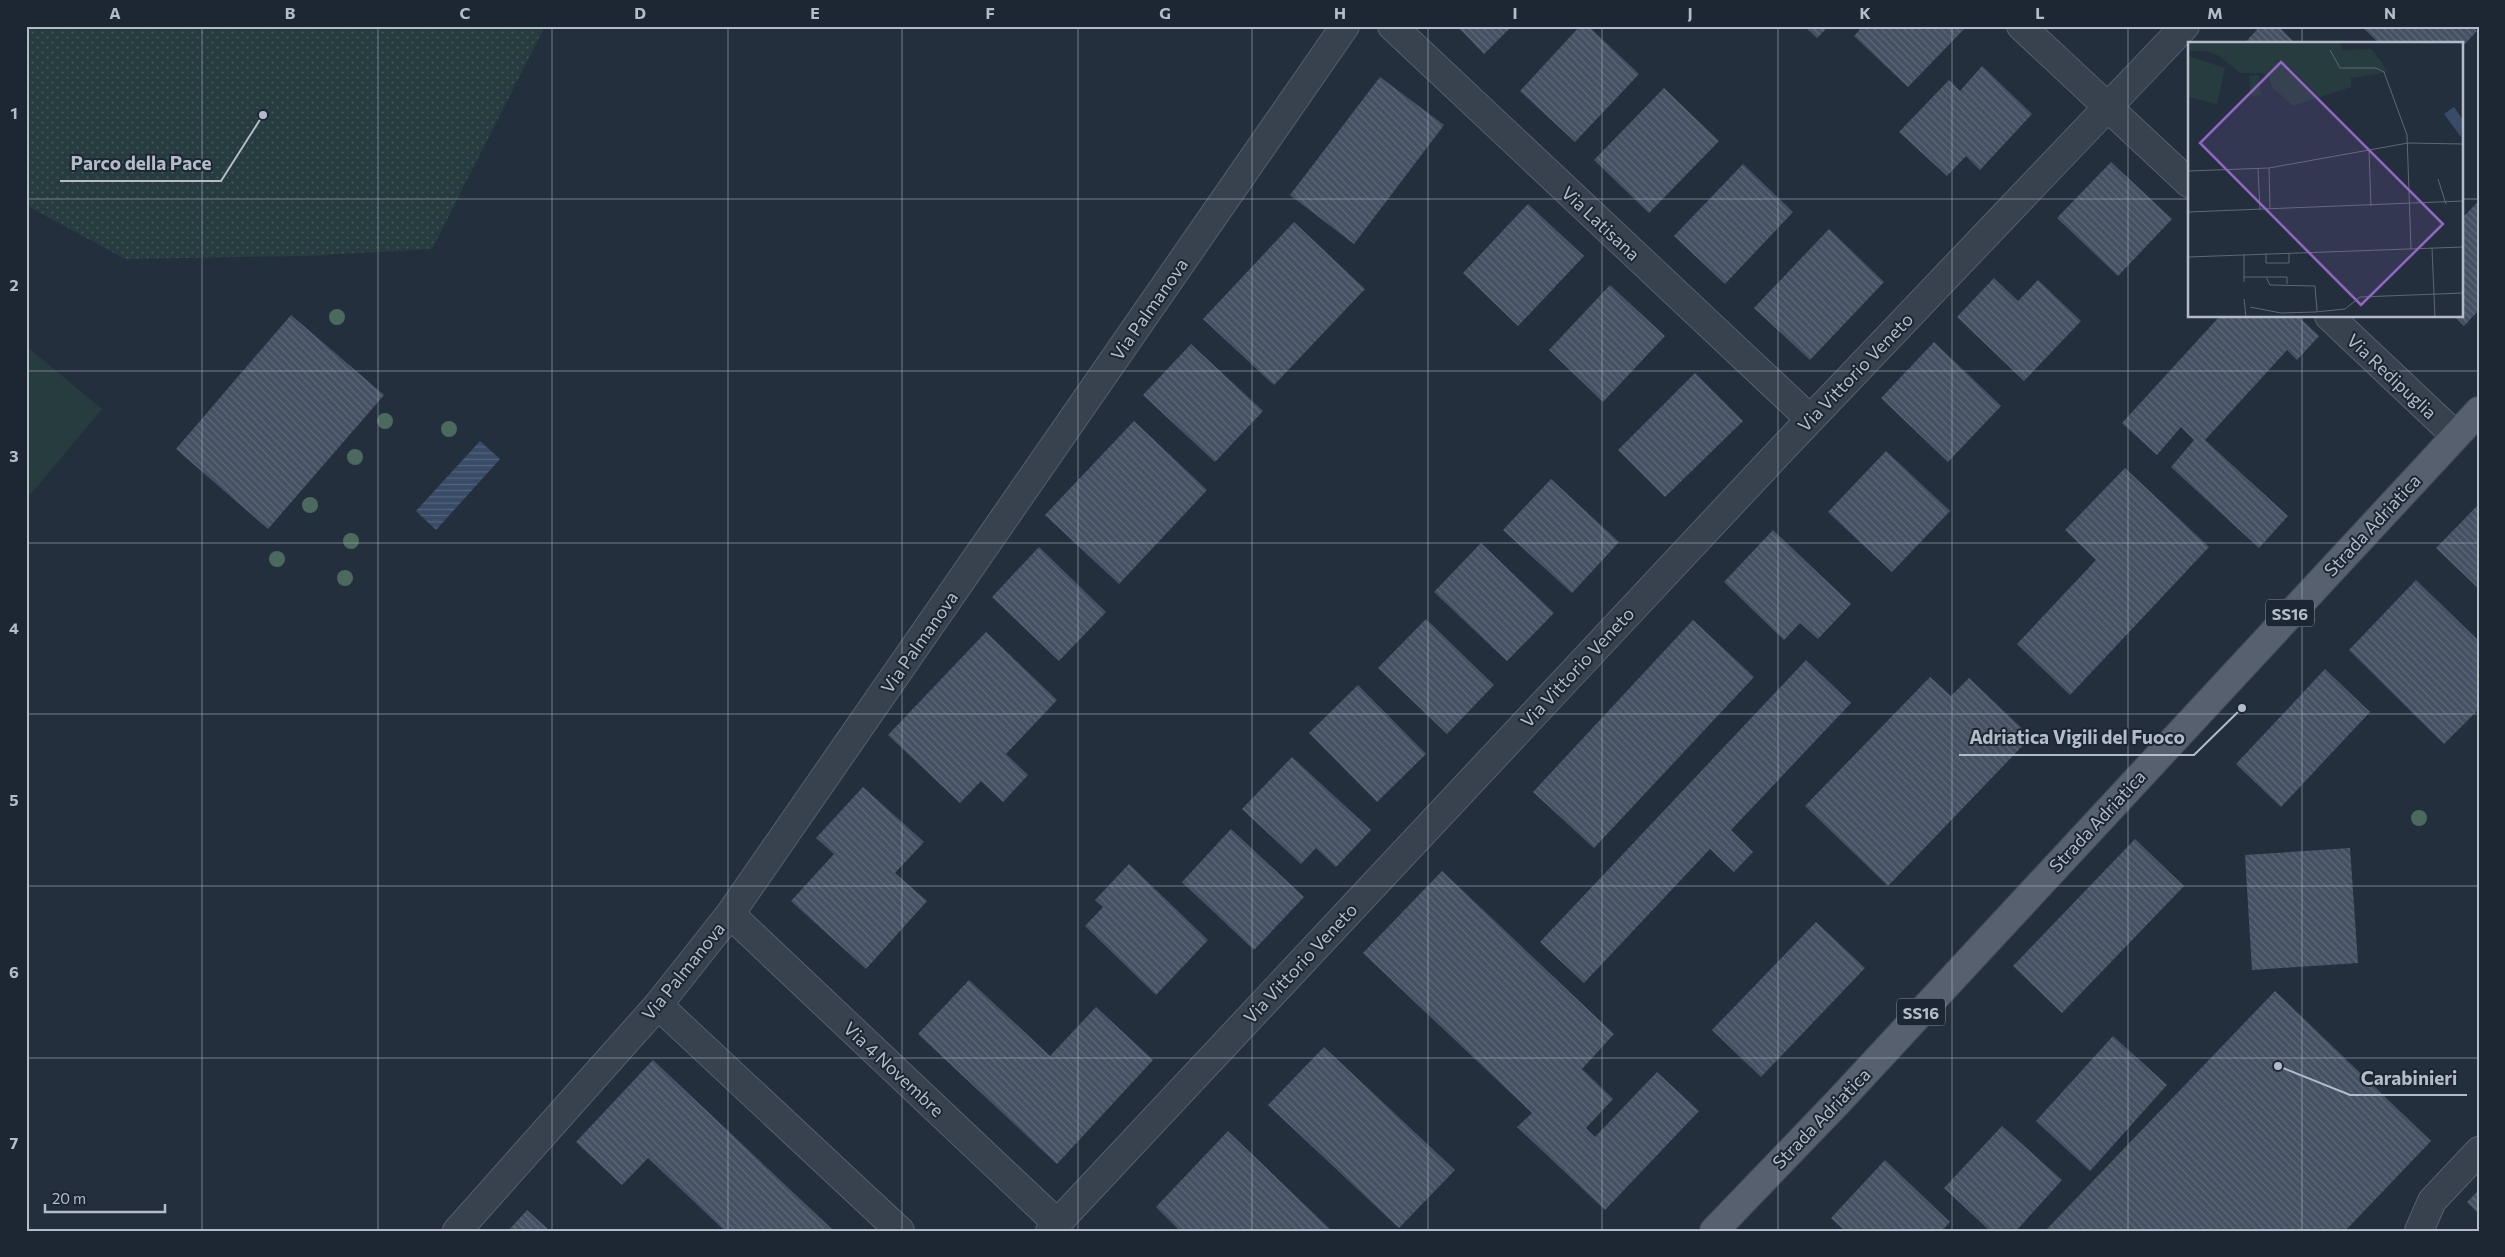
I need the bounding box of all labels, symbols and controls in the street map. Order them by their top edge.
text: A [109,3,121,22]
text: B [285,3,296,22]
text: C [460,3,471,22]
text: D [634,3,646,22]
text: E [810,3,820,22]
text: F [985,3,995,22]
text: G [1159,3,1171,22]
text: H [1334,3,1346,22]
text: I [1512,3,1518,22]
text: J [1687,3,1693,22]
text: K [1859,3,1871,22]
text: L [2035,3,2045,22]
text: M [2207,3,2223,22]
text: N [2384,3,2396,22]
inset map [2188,42,2462,318]
text: 1 [10,103,18,122]
callout: Parco della Pace [60,147,221,181]
text: Parco della Pace [71,151,211,174]
street label: Via Latisana [1557,181,1645,265]
street label: Via Palmanova [1106,254,1192,364]
text: 2 [9,275,19,294]
street label: Via Vittorio Veneto [1793,308,1917,436]
street label: Via Redipuglia [2342,329,2442,423]
text: 3 [9,446,19,465]
street label: Strada Adriatica [2319,469,2425,581]
street label: Via Palmanova [876,587,962,697]
road number: SS16 [2266,600,2314,626]
street label: Via Vittorio Veneto [1516,602,1638,732]
text: 4 [9,618,19,637]
callout: Adriatica Vigili del Fuoco [1959,721,2194,755]
text: Adriatica Vigili del Fuoco [1969,725,2185,748]
street label: Strada Adriatica [2044,765,2150,877]
text: 5 [9,790,19,809]
street label: Via Vittorio Veneto [1239,898,1361,1028]
street label: Via Palmanova [637,918,729,1024]
text: 6 [9,962,19,981]
road number: SS16 [1897,999,1945,1026]
street label: Via 4 Novembre [839,1017,949,1121]
callout: Carabinieri [2350,1061,2467,1095]
street label: Strada Adriatica [1767,1063,1875,1173]
text: Carabinieri [2361,1066,2457,1089]
text: 7 [10,1133,19,1152]
scale bar [45,1182,165,1214]
text: 20 m [52,1189,86,1207]

